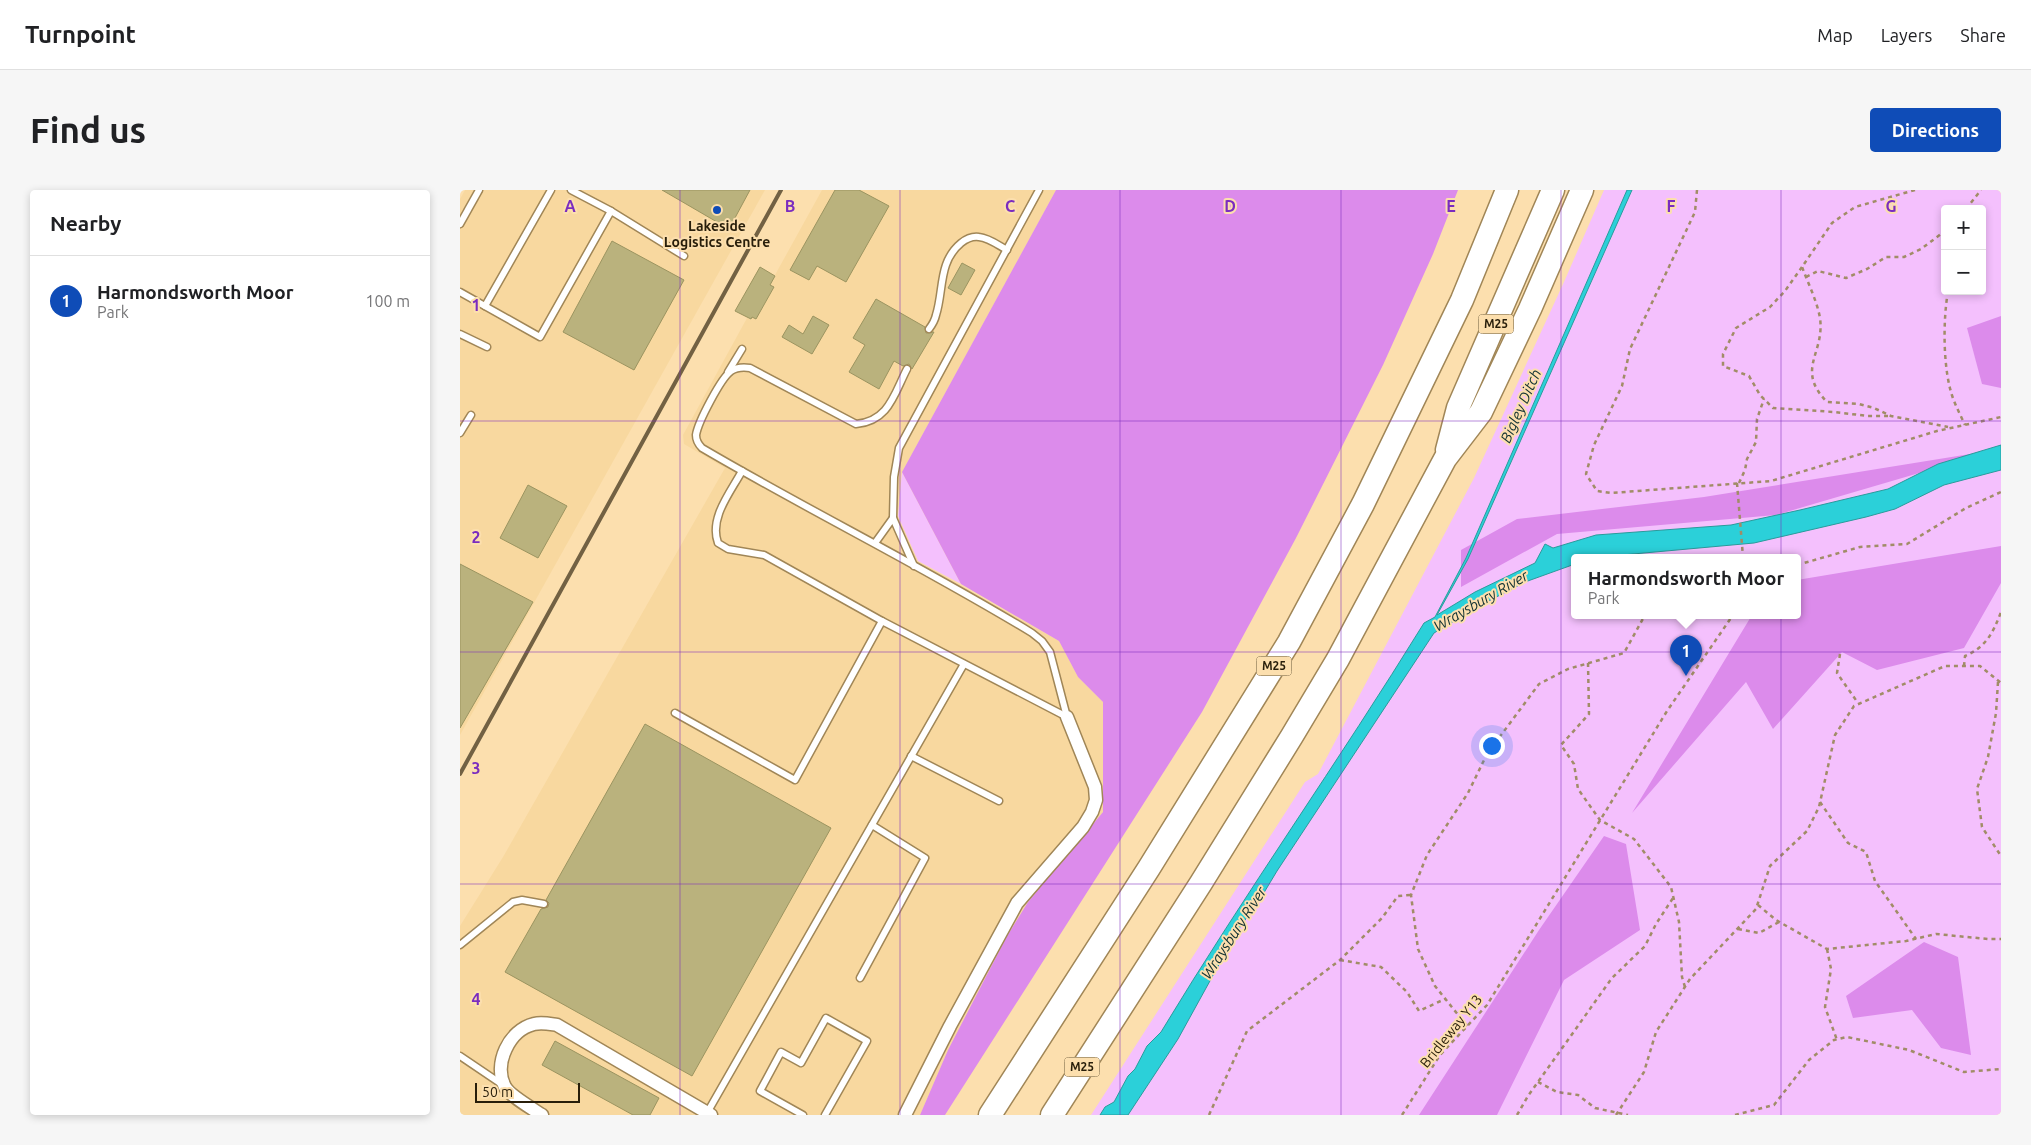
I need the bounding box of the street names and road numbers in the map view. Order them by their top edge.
road number: M25 [1478,315,1514,334]
road number: M25 [1256,656,1292,676]
street label: Bridleway Y13 [1417,991,1485,1071]
road number: M25 [1064,1058,1100,1076]

